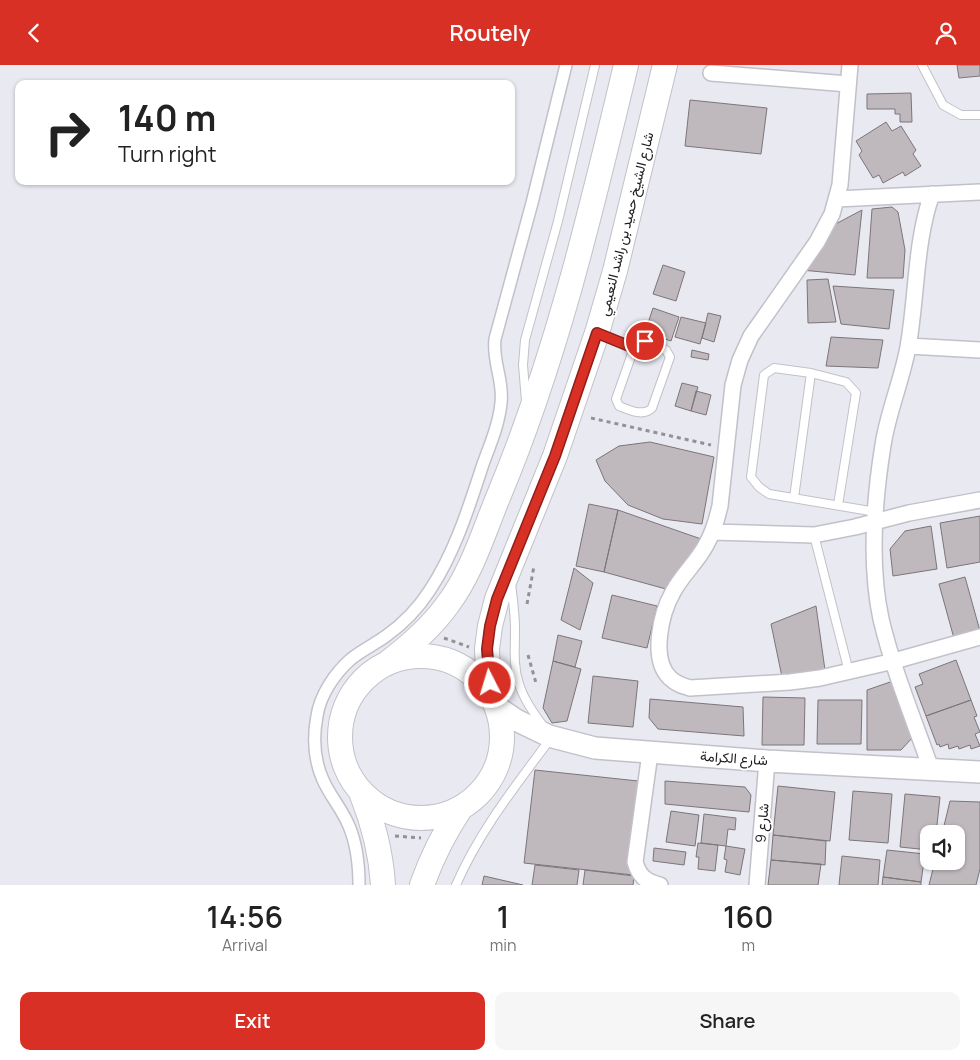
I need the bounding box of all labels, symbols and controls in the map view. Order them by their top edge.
text: Routely [449,18,531,48]
icon: back [20,19,48,47]
icon: person [932,19,960,47]
text: 140 m [118,94,216,142]
icon: right [35,100,100,165]
street label: شارع الشيخ حميد بن راشد النعيمي [593,130,660,319]
text: Turn right [118,139,216,169]
pin [624,320,666,362]
icon: arrive [631,327,659,355]
position arrow [463,656,515,708]
street label: شارع الكرامة [699,746,769,771]
street label: شارع 9 [750,802,775,844]
map controls [920,825,965,870]
button: sound [920,825,965,870]
text: 14:56 [206,896,283,937]
text: 1 [497,896,509,937]
text: 160 [723,896,774,937]
text: Arrival [222,934,268,956]
text: min [490,934,516,956]
text: m [741,934,755,956]
button: Exit [20,992,485,1050]
button: Share [495,992,960,1050]

